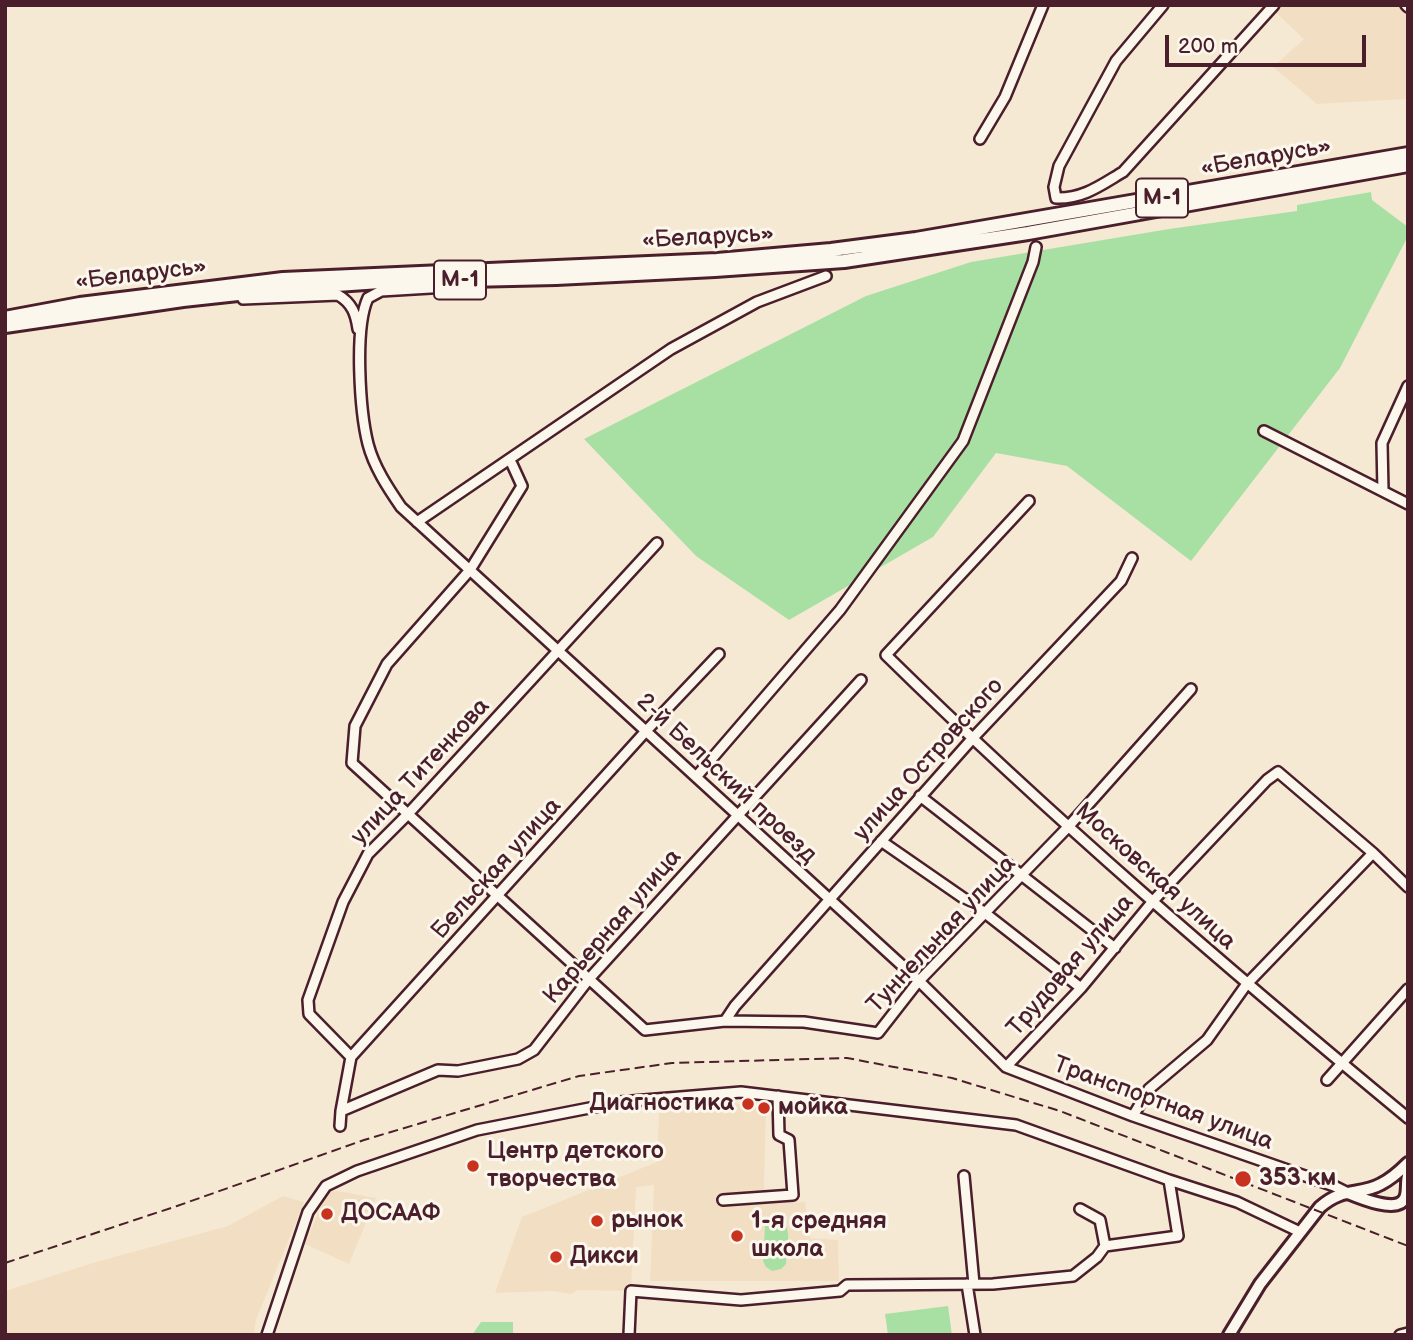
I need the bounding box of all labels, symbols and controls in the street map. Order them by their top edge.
scale bar [1168,21,1369,65]
text: 200 m [1178,34,1238,59]
street label: «Беларусь» [1198,132,1334,184]
road number: М-1 [1136,178,1188,218]
street label: «Беларусь» [641,220,775,256]
street label: «Беларусь» [74,253,208,297]
road number: М-1 [434,260,486,300]
street label: улица Островского [848,672,1010,848]
street label: 2-й Бельский проезд [630,688,822,870]
street label: улица Титенкова [346,693,496,851]
street label: Бельская улица [426,792,568,946]
street label: Московская улица [1069,797,1241,957]
street label: Карьерная улица [538,844,688,1010]
street label: Туннельная улица [862,850,1022,1020]
street label: Трудовая улица [1002,889,1140,1043]
street label: Транспортная улица [1049,1051,1277,1157]
place label: Диагностика [589,1090,734,1118]
place label: мойка [778,1094,848,1122]
marker: Диагностика [740,1096,756,1112]
marker: мойка [756,1100,772,1116]
place label: Центр детского творчества [487,1138,664,1194]
marker: Центр детского творчества [465,1158,481,1174]
place label: 353 км [1259,1165,1336,1193]
marker: 353 км [1233,1169,1253,1189]
place label: ДОСААФ [341,1200,440,1228]
marker: ДОСААФ [319,1206,335,1222]
place label: рынок [611,1207,683,1235]
place label: 1-я средняя школа [751,1208,887,1264]
marker: рынок [589,1213,605,1229]
marker: 1-я средняя школа [729,1228,745,1244]
place label: Дикси [570,1243,639,1271]
marker: Дикси [548,1249,564,1265]

